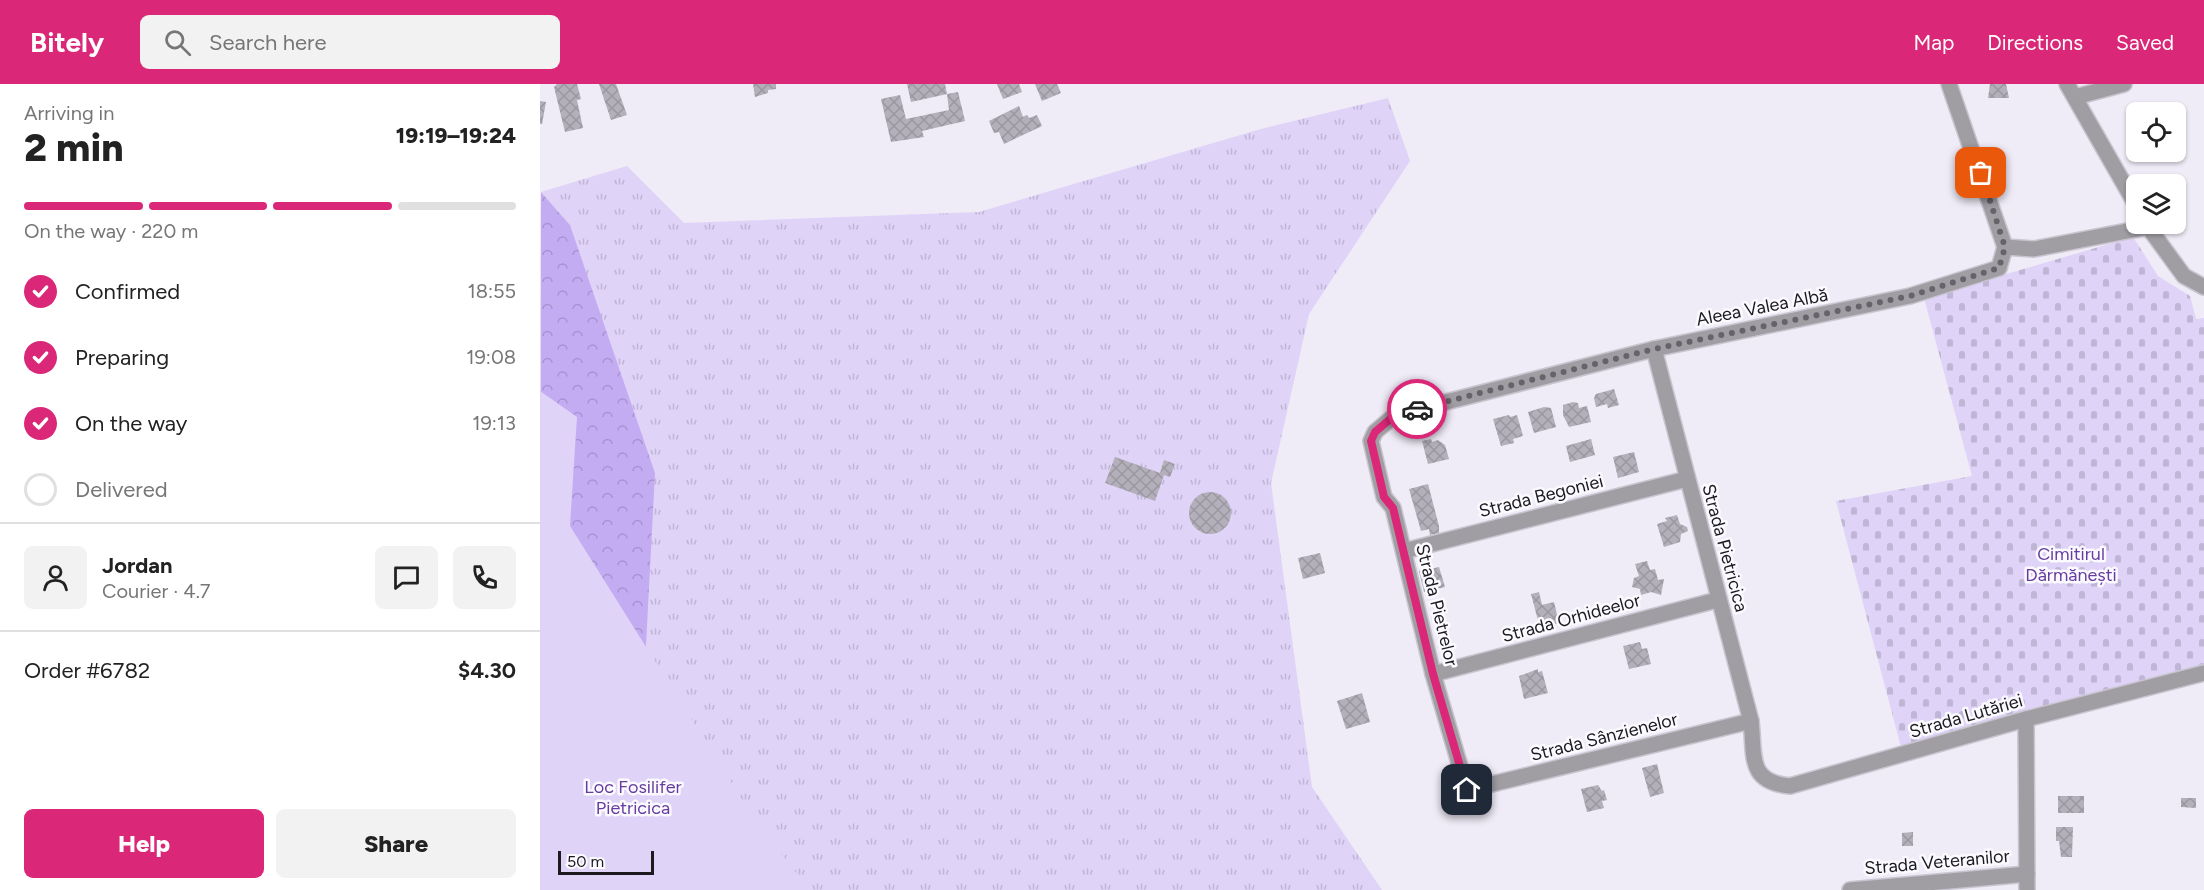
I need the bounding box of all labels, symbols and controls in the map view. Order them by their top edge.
search box [140,15,560,69]
text: Bitely [30,25,104,59]
icon: search [161,26,194,59]
text: Search here [209,29,327,56]
text: Map [1913,30,1954,55]
text: Directions [1987,30,2083,55]
text: Saved [2116,30,2174,55]
text: Arriving in [24,101,114,125]
map controls [2126,102,2186,234]
button: locate [2126,102,2186,162]
text: 19:19–19:24 [396,122,516,149]
text: 2 min [24,124,124,171]
pin [1955,147,2006,198]
icon: bag [1964,156,1997,189]
button: layers [2126,174,2186,234]
text: On the way · 220 m [24,219,198,243]
icon: check [24,275,57,308]
text: Confirmed [75,278,180,305]
text: 18:55 [467,279,516,303]
street label: Aleea Valea Albă [1694,283,1830,331]
icon: check [24,341,57,374]
text: Preparing [75,344,169,371]
text: 19:08 [466,345,516,369]
courier [1387,379,1447,439]
icon: car [1401,393,1434,426]
icon: check [24,407,57,440]
text: On the way [75,410,187,437]
text: 19:13 [472,411,516,435]
street label: Strada Begoniei [1477,470,1605,522]
text: Delivered [75,476,168,503]
street label: Strada Pietricica [1697,482,1753,614]
street label: Strada Pietrelor [1411,542,1463,668]
park label: Cimitirul Dărmănești [2025,543,2117,586]
button: person [24,546,87,609]
button: chat [375,546,438,609]
button: phone [453,546,516,609]
text: Jordan [102,552,173,579]
text: Courier · 4.7 [102,579,211,603]
street label: Strada Orhideelor [1499,589,1643,647]
text: Order #6782 [24,657,150,684]
text: $4.30 [458,657,516,684]
street label: Strada Lutăriei [1907,689,2025,743]
street label: Strada Sânzienelor [1528,708,1680,766]
pin [1441,764,1492,815]
icon: home [1450,773,1483,806]
park label: Loc Fosilifer Pietricica [584,776,682,819]
button: Help [24,809,264,878]
button: Share [276,809,516,878]
street label: Strada Veteranilor [1864,845,2010,879]
scale bar [558,848,654,876]
text: 50 m [567,852,604,871]

